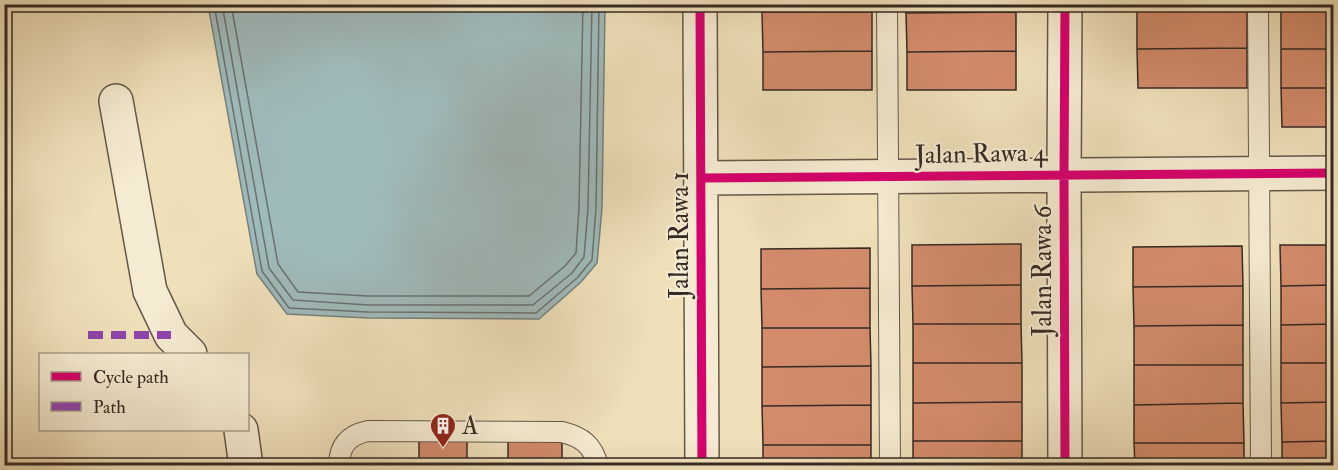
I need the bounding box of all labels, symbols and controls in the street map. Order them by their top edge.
street label: Jalan Rawa 4 [914,137,1048,171]
street label: Jalan Rawa 1 [664,171,696,300]
street label: Jalan Rawa 6 [1027,204,1059,338]
legend [39,353,249,431]
text: Cycle path [93,366,169,389]
text: Path [93,396,126,419]
place label: A [461,410,479,442]
building icon: A [428,411,458,449]

